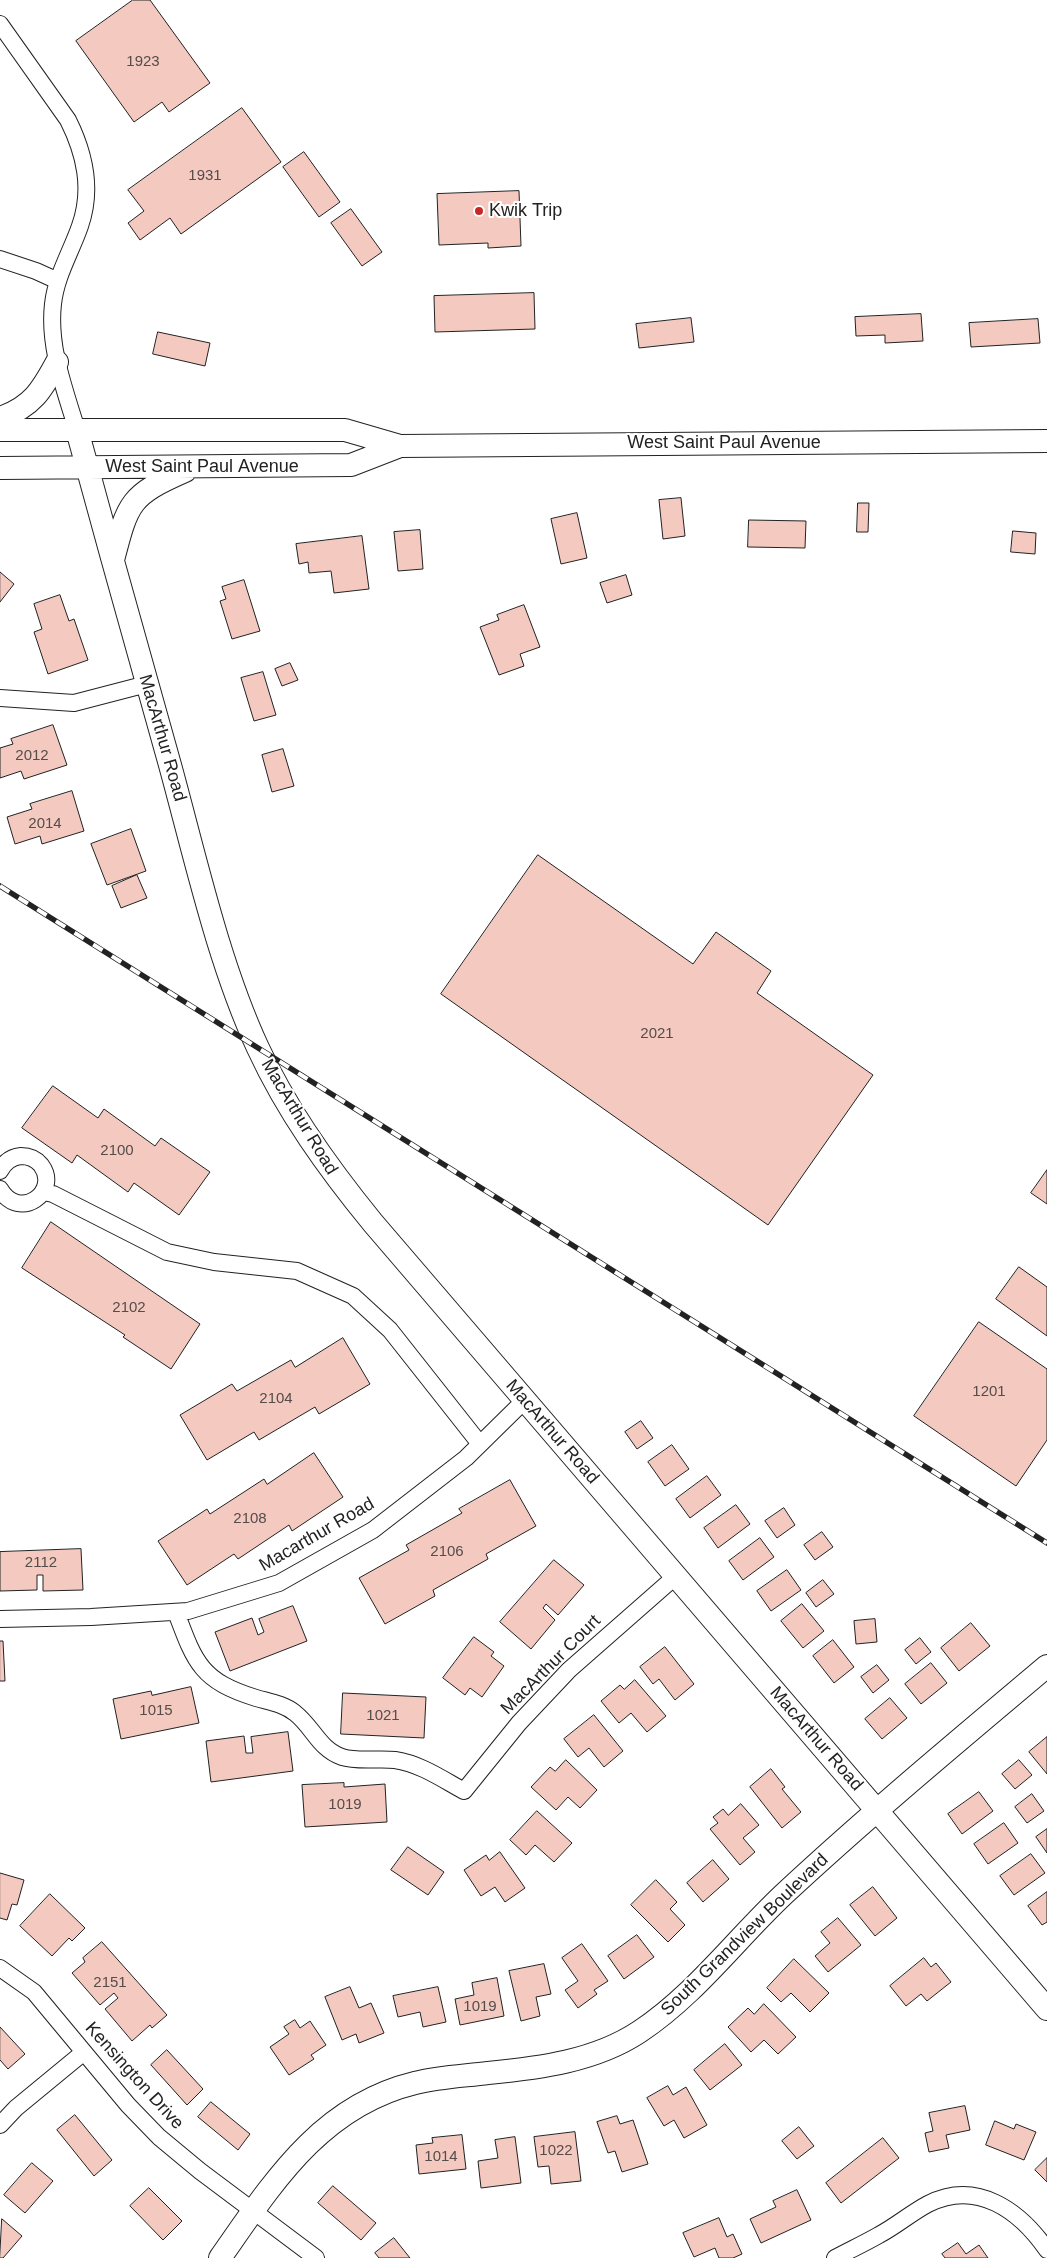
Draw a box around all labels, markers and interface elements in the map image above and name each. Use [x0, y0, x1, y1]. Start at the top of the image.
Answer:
house number: 1923 [126, 53, 160, 71]
house number: 1931 [188, 167, 222, 185]
place label: Kwik Trip [489, 200, 562, 222]
marker: Kwik Trip [473, 205, 485, 217]
street label: West Saint Paul Avenue [627, 432, 821, 454]
street label: West Saint Paul Avenue [105, 456, 299, 478]
street label: MacArthur Road [134, 672, 190, 804]
house number: 2012 [15, 747, 49, 765]
house number: 2014 [28, 815, 62, 833]
house number: 2021 [640, 1025, 674, 1043]
street label: MacArthur Road [256, 1055, 342, 1179]
house number: 2100 [100, 1142, 134, 1160]
house number: 2102 [112, 1299, 146, 1317]
street label: MacArthur Road [501, 1375, 603, 1489]
house number: 1201 [972, 1383, 1006, 1401]
house number: 2104 [259, 1390, 293, 1408]
street label: Macarthur Road [256, 1493, 378, 1577]
house number: 2108 [233, 1510, 267, 1528]
house number: 2106 [430, 1543, 464, 1561]
house number: 2112 [25, 1554, 57, 1572]
street label: MacArthur Court [497, 1611, 605, 1719]
street label: MacArthur Road [765, 1682, 867, 1796]
house number: 1015 [139, 1702, 173, 1720]
house number: 1021 [366, 1707, 400, 1725]
house number: 1019 [328, 1796, 362, 1814]
street label: South Grandview Boulevard [657, 1849, 833, 2021]
house number: 2151 [93, 1974, 127, 1992]
house number: 1019 [463, 1998, 497, 2016]
street label: Kensington Drive [80, 2018, 188, 2134]
house number: 1022 [539, 2142, 573, 2160]
house number: 1014 [424, 2148, 458, 2166]

